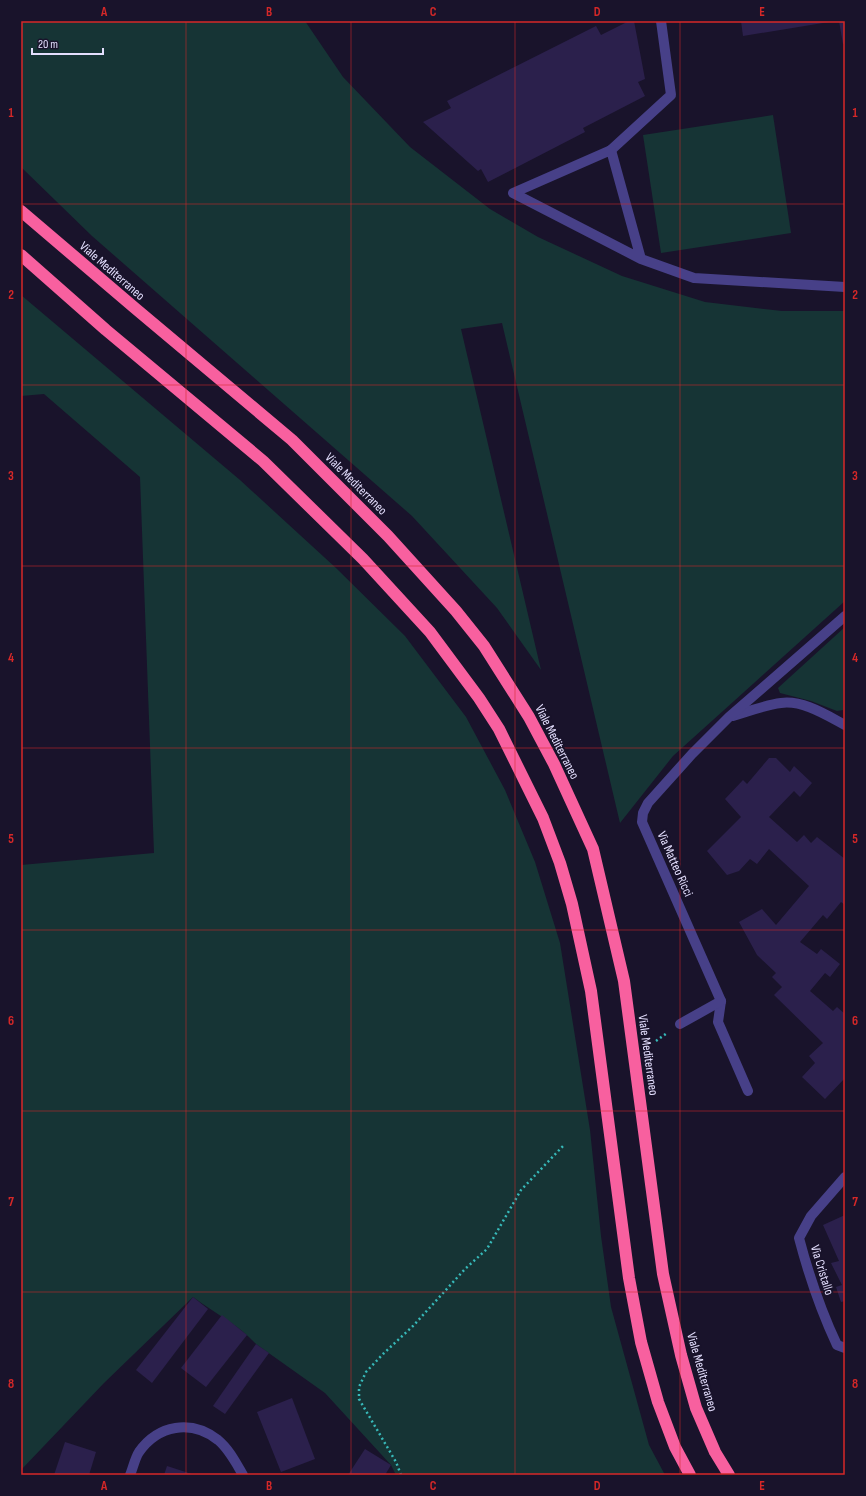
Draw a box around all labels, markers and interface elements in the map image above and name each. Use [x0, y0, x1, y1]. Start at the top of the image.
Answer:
text: A [100, 4, 108, 20]
text: B [266, 4, 272, 20]
text: C [430, 4, 437, 20]
text: D [594, 4, 601, 20]
text: E [759, 4, 765, 20]
scale bar [32, 30, 103, 56]
text: 20 m [38, 37, 58, 52]
text: 1 [8, 105, 14, 121]
text: 1 [852, 105, 858, 121]
street label: Viale Mediterraneo [76, 238, 148, 304]
text: 2 [8, 287, 14, 303]
text: 2 [852, 287, 858, 303]
street label: Viale Mediterraneo [322, 450, 390, 518]
text: 3 [8, 468, 14, 484]
text: 3 [852, 468, 858, 484]
text: 4 [8, 650, 14, 666]
text: 4 [852, 650, 858, 666]
street label: Viale Mediterraneo [531, 702, 583, 782]
street label: Via Matteo Ricci [654, 829, 696, 899]
text: 5 [8, 831, 14, 847]
text: 5 [852, 831, 858, 847]
text: 6 [8, 1013, 14, 1029]
text: 6 [852, 1013, 858, 1029]
street label: Viale Mediterraneo [634, 1014, 662, 1096]
text: 7 [8, 1194, 14, 1210]
text: 7 [852, 1194, 858, 1210]
street label: Via Cristallo [807, 1243, 837, 1297]
street label: Viale Mediterraneo [683, 1331, 721, 1413]
text: 8 [8, 1376, 14, 1392]
text: 8 [852, 1376, 858, 1392]
text: A [100, 1478, 108, 1494]
text: B [266, 1478, 272, 1494]
text: C [430, 1478, 437, 1494]
text: D [594, 1478, 601, 1494]
text: E [759, 1478, 765, 1494]

